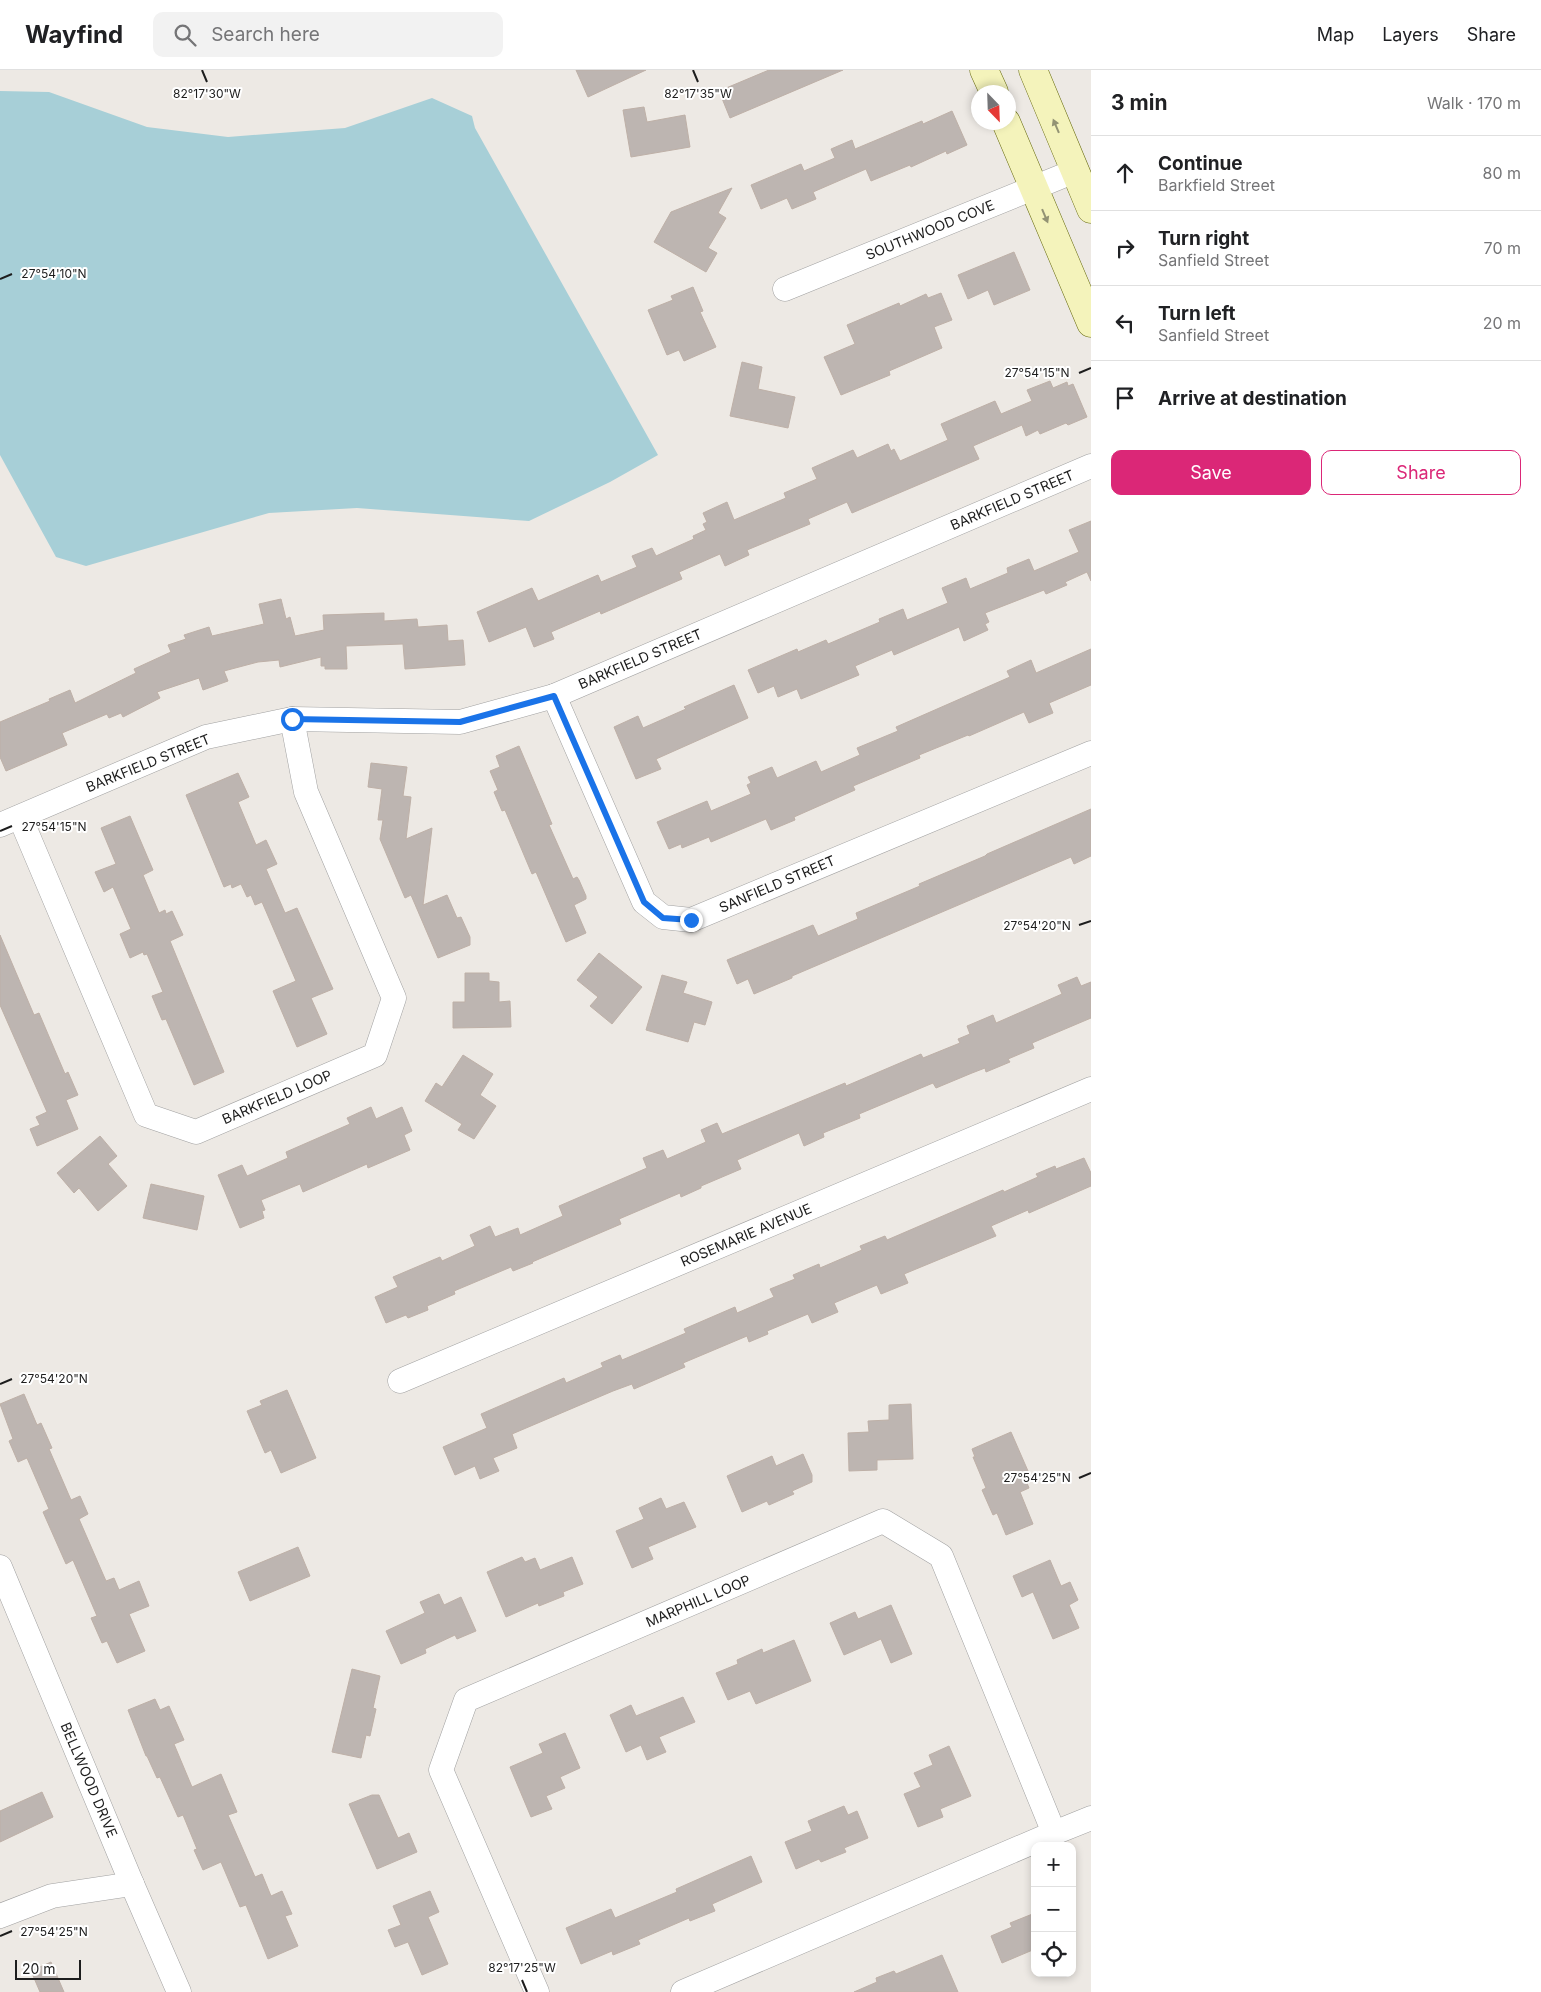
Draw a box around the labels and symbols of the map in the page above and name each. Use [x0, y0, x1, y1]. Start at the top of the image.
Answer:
north arrow [971, 85, 1016, 130]
text: 82°17'30"W [173, 86, 241, 101]
text: 82°17'35"W [664, 86, 732, 101]
one-way arrow [1052, 119, 1060, 133]
street label: SOUTHWOOD COVE [863, 196, 997, 263]
one-way arrow [1042, 209, 1050, 223]
text: 27°54'10"N [21, 266, 87, 281]
text: 27°54'15"N [1004, 365, 1070, 380]
street label: BARKFIELD STREET [947, 466, 1076, 533]
street label: BARKFIELD STREET [575, 625, 704, 692]
route start [281, 708, 304, 731]
street label: BARKFIELD STREET [83, 730, 212, 795]
text: 27°54'15"N [21, 819, 87, 834]
street label: SANFIELD STREET [716, 851, 837, 916]
route end [680, 909, 703, 932]
text: 27°54'20"N [1003, 918, 1071, 933]
street label: BARKFIELD LOOP [219, 1066, 334, 1127]
street label: ROSEMARIE AVENUE [678, 1199, 814, 1270]
text: 27°54'20"N [20, 1371, 88, 1386]
text: 27°54'25"N [1003, 1470, 1071, 1485]
street label: MARPHILL LOOP [643, 1571, 753, 1630]
street label: BELLWOOD DRIVE [57, 1720, 121, 1840]
text: 27°54'25"N [20, 1924, 88, 1939]
scale bar [15, 1957, 81, 1980]
text: 82°17'25"W [488, 1960, 556, 1975]

